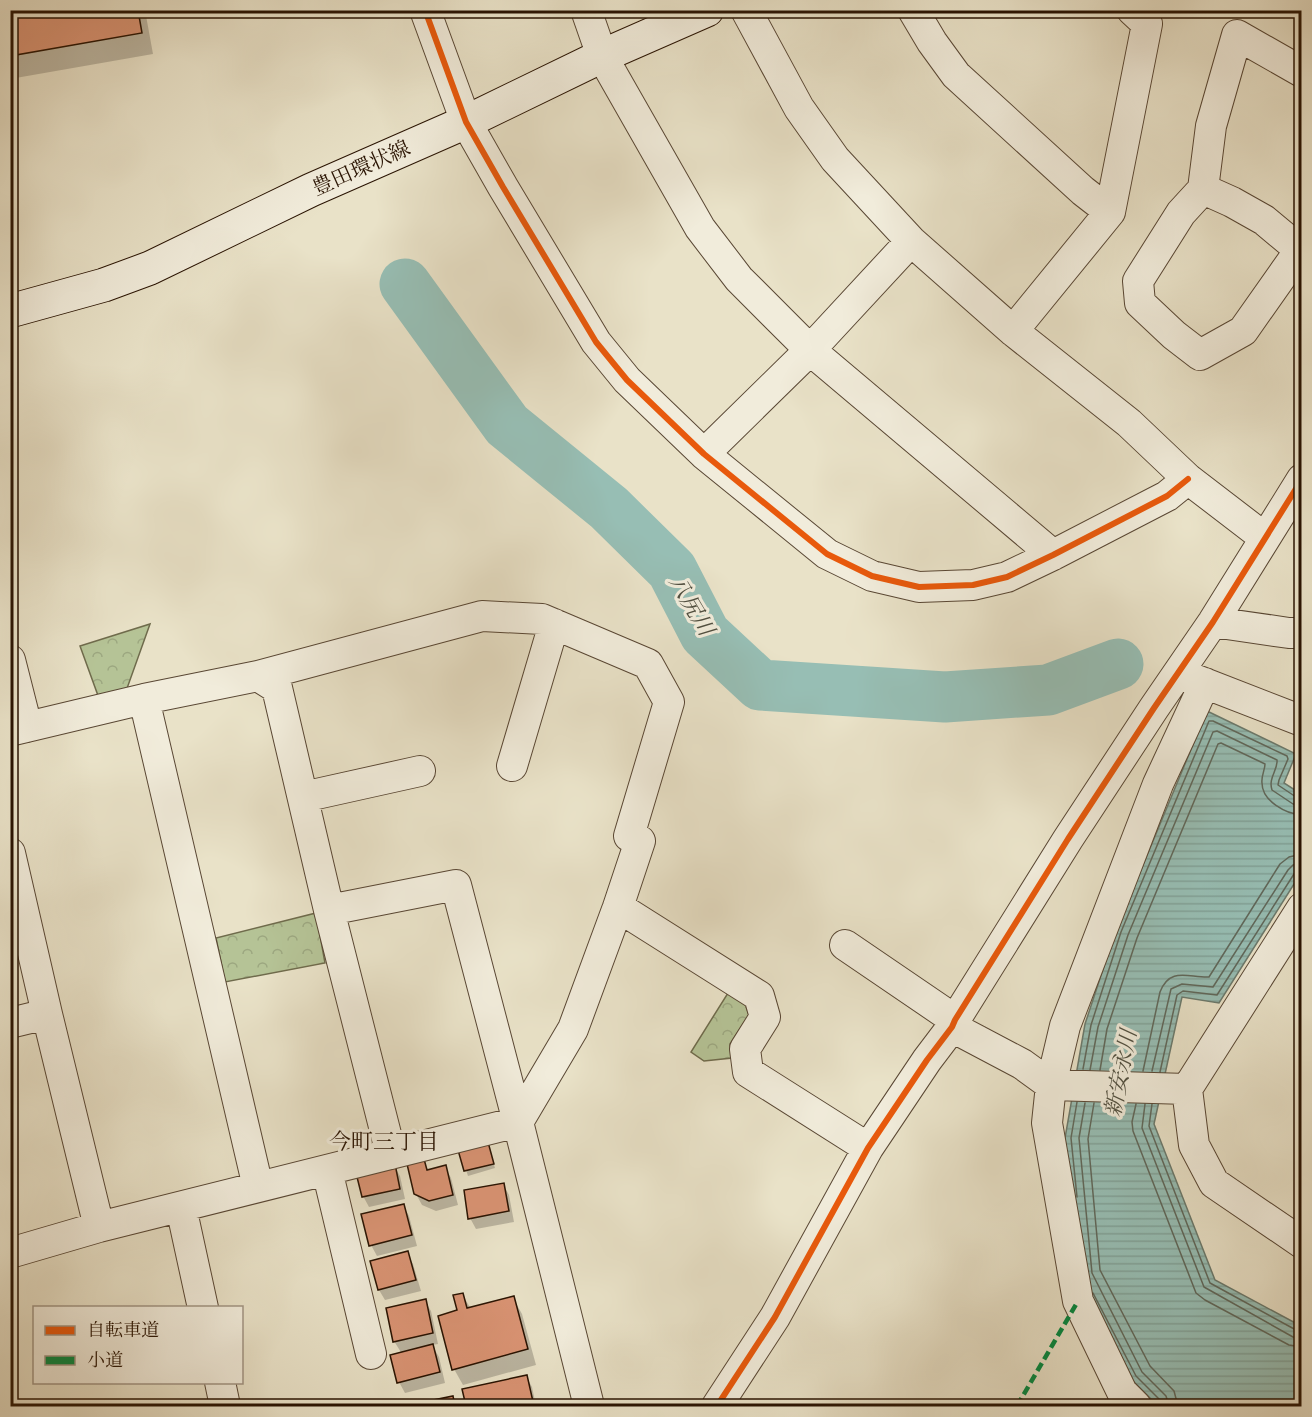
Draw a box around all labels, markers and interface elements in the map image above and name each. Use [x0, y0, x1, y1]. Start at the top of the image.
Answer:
street label: 豊田環状線 [308, 136, 415, 202]
water label: 八尻川 [662, 571, 720, 643]
water label: 新安永川 [1100, 1026, 1144, 1119]
district label: 今町三丁目 [329, 1129, 439, 1156]
legend [33, 1306, 243, 1384]
text: 自転車道 [87, 1319, 159, 1342]
text: 小道 [87, 1349, 123, 1372]

